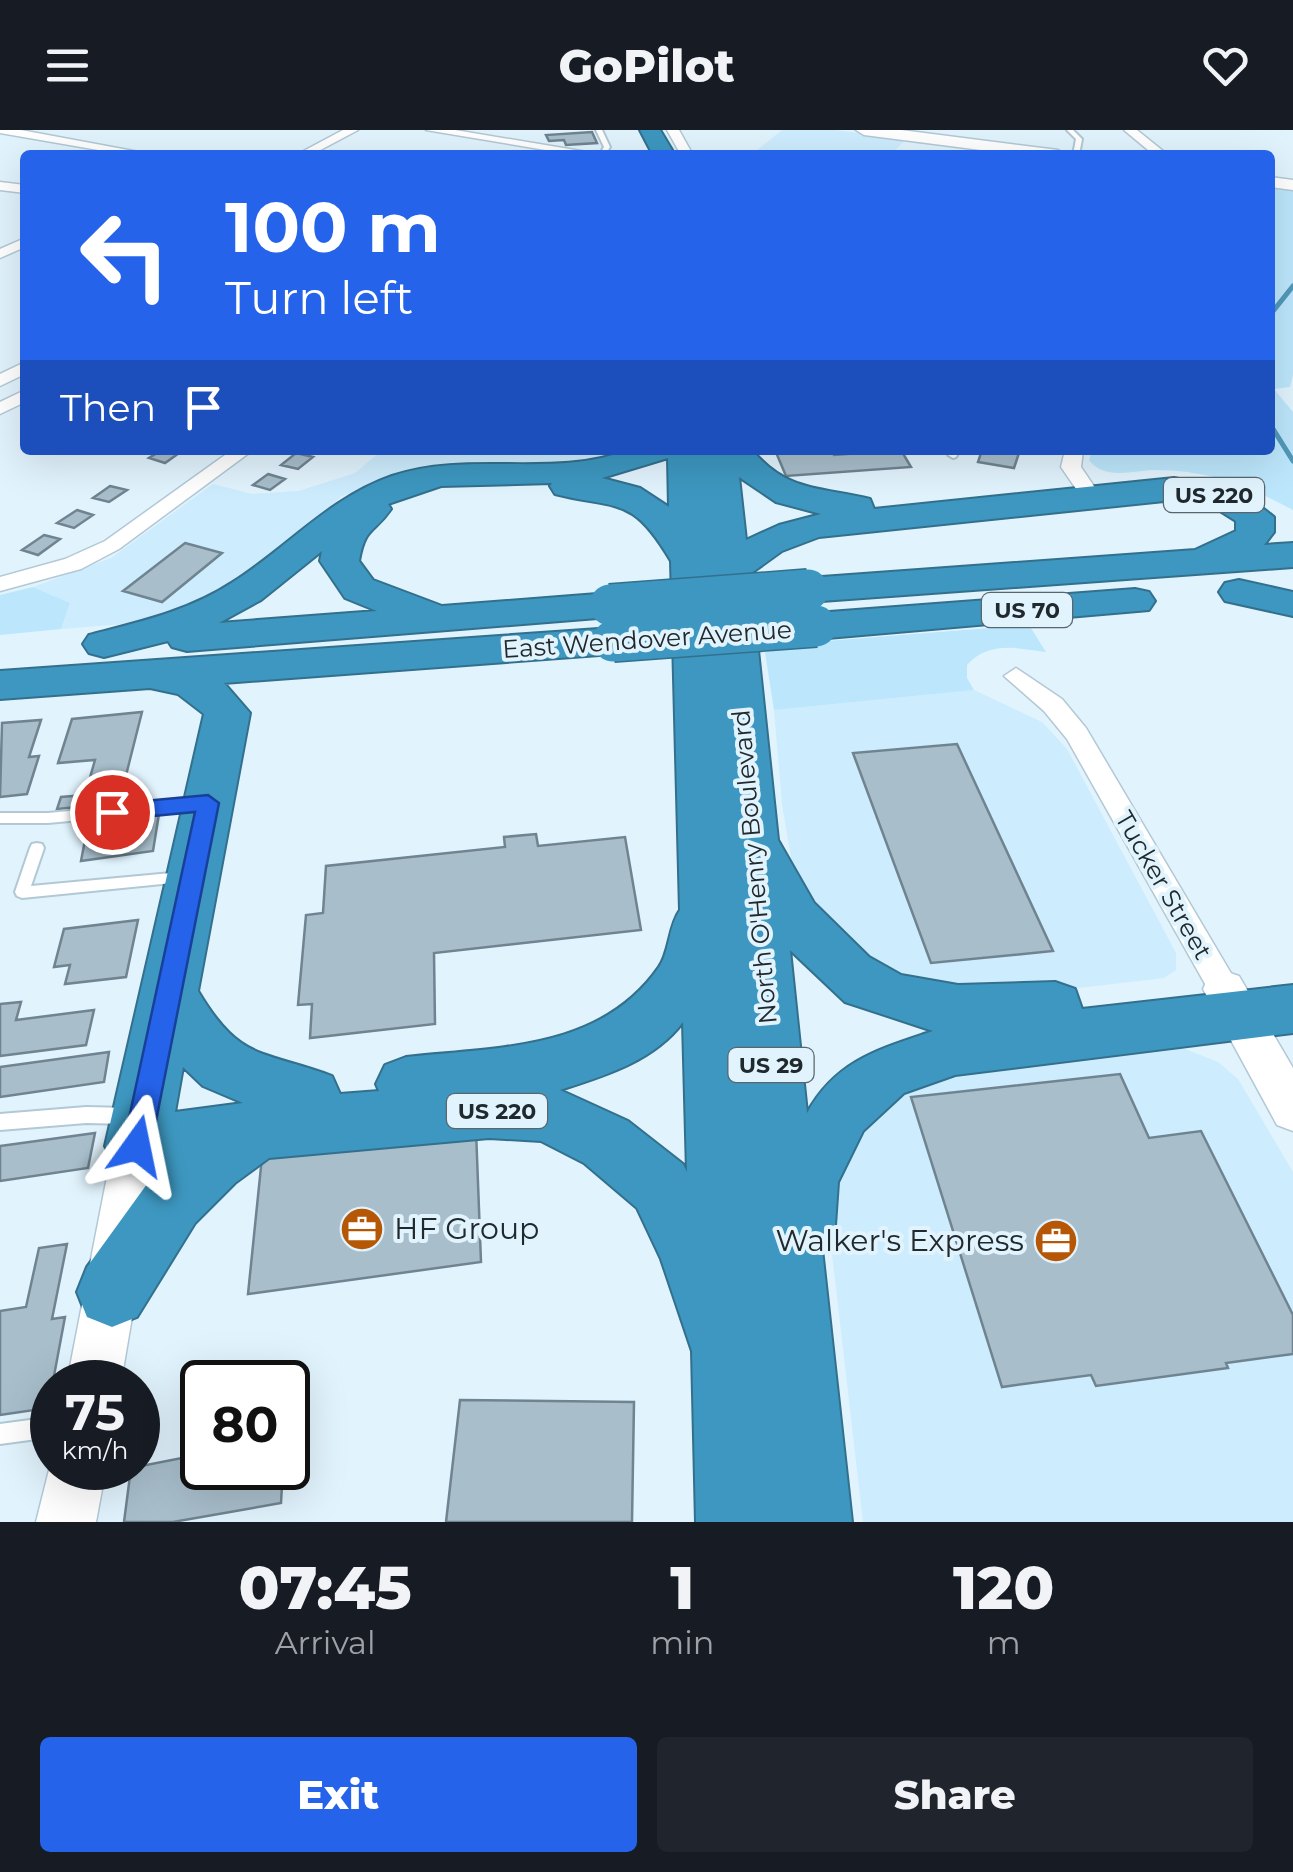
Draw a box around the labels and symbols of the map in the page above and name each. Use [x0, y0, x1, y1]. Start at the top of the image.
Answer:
road number: US 220 [1164, 478, 1264, 512]
road number: US 70 [982, 593, 1072, 627]
street label: East Wendover Avenue [501, 614, 793, 664]
street label: North O'Henry Boulevard [725, 709, 783, 1025]
pin [70, 770, 155, 855]
street label: Tucker Street [1109, 805, 1219, 965]
road number: US 29 [728, 1048, 814, 1082]
position arrow [85, 1094, 189, 1198]
road number: US 220 [447, 1094, 547, 1128]
office icon: HF Group [339, 1206, 385, 1252]
place label: HF Group [394, 1210, 539, 1247]
office icon: Walker's Express [1033, 1218, 1079, 1264]
place label: Walker's Express [776, 1222, 1024, 1259]
speed limit sign: 80 [180, 1360, 310, 1490]

